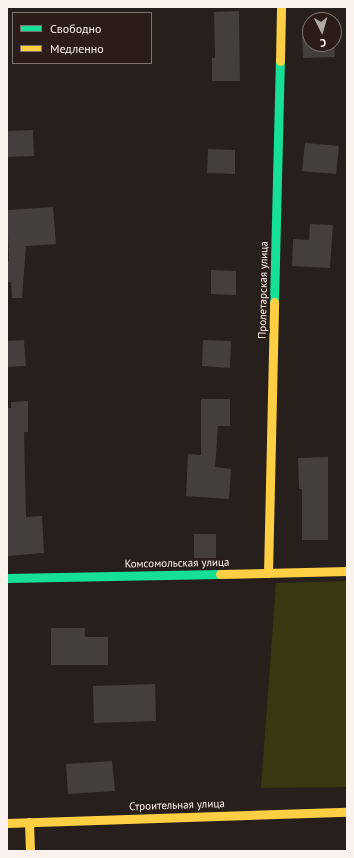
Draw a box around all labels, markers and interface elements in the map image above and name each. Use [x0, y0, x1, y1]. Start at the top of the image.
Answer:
legend [12, 12, 152, 64]
north arrow [302, 12, 342, 52]
text: Свободно [50, 21, 101, 36]
text: С [319, 36, 327, 50]
text: Медленно [50, 41, 104, 56]
street label: Пролетарская улица [256, 241, 270, 339]
street label: Комсомольская улица [124, 555, 230, 571]
street label: Строительная улица [129, 797, 225, 813]

